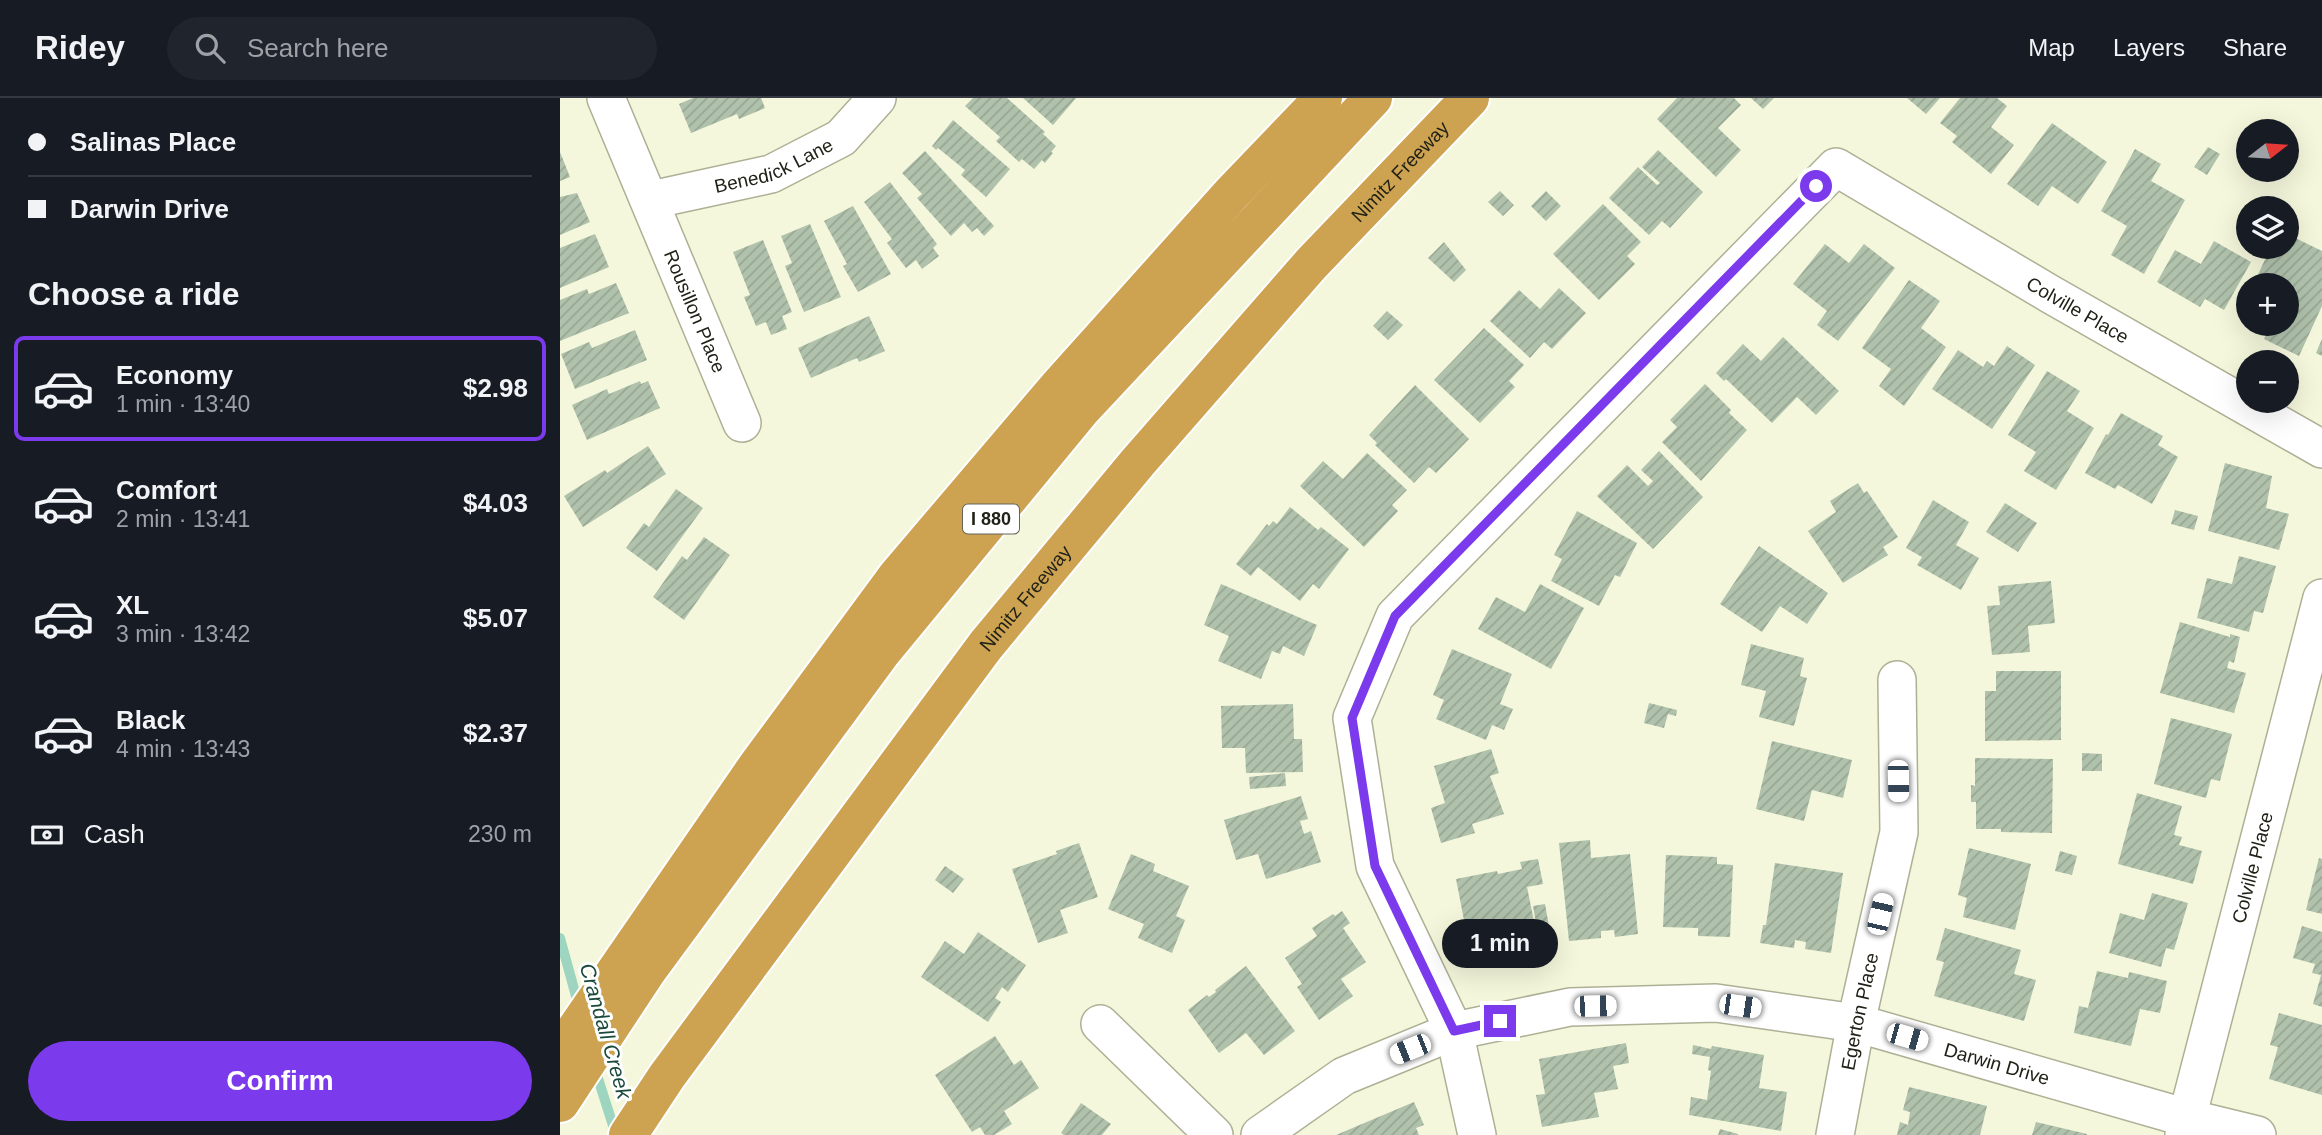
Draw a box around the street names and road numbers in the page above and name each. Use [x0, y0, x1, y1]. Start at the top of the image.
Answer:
street label: Nimitz Freeway [1347, 116, 1453, 226]
street label: Benedick Lane [712, 134, 836, 196]
street label: Rousillon Place [660, 247, 730, 376]
street label: Colville Place [2023, 272, 2133, 347]
road number: I 880 [963, 505, 1019, 534]
street label: Nimitz Freeway [975, 541, 1075, 655]
street label: Colville Place [2228, 810, 2277, 925]
street label: Egerton Place [1837, 951, 1882, 1072]
street label: Darwin Drive [1942, 1038, 2052, 1089]

